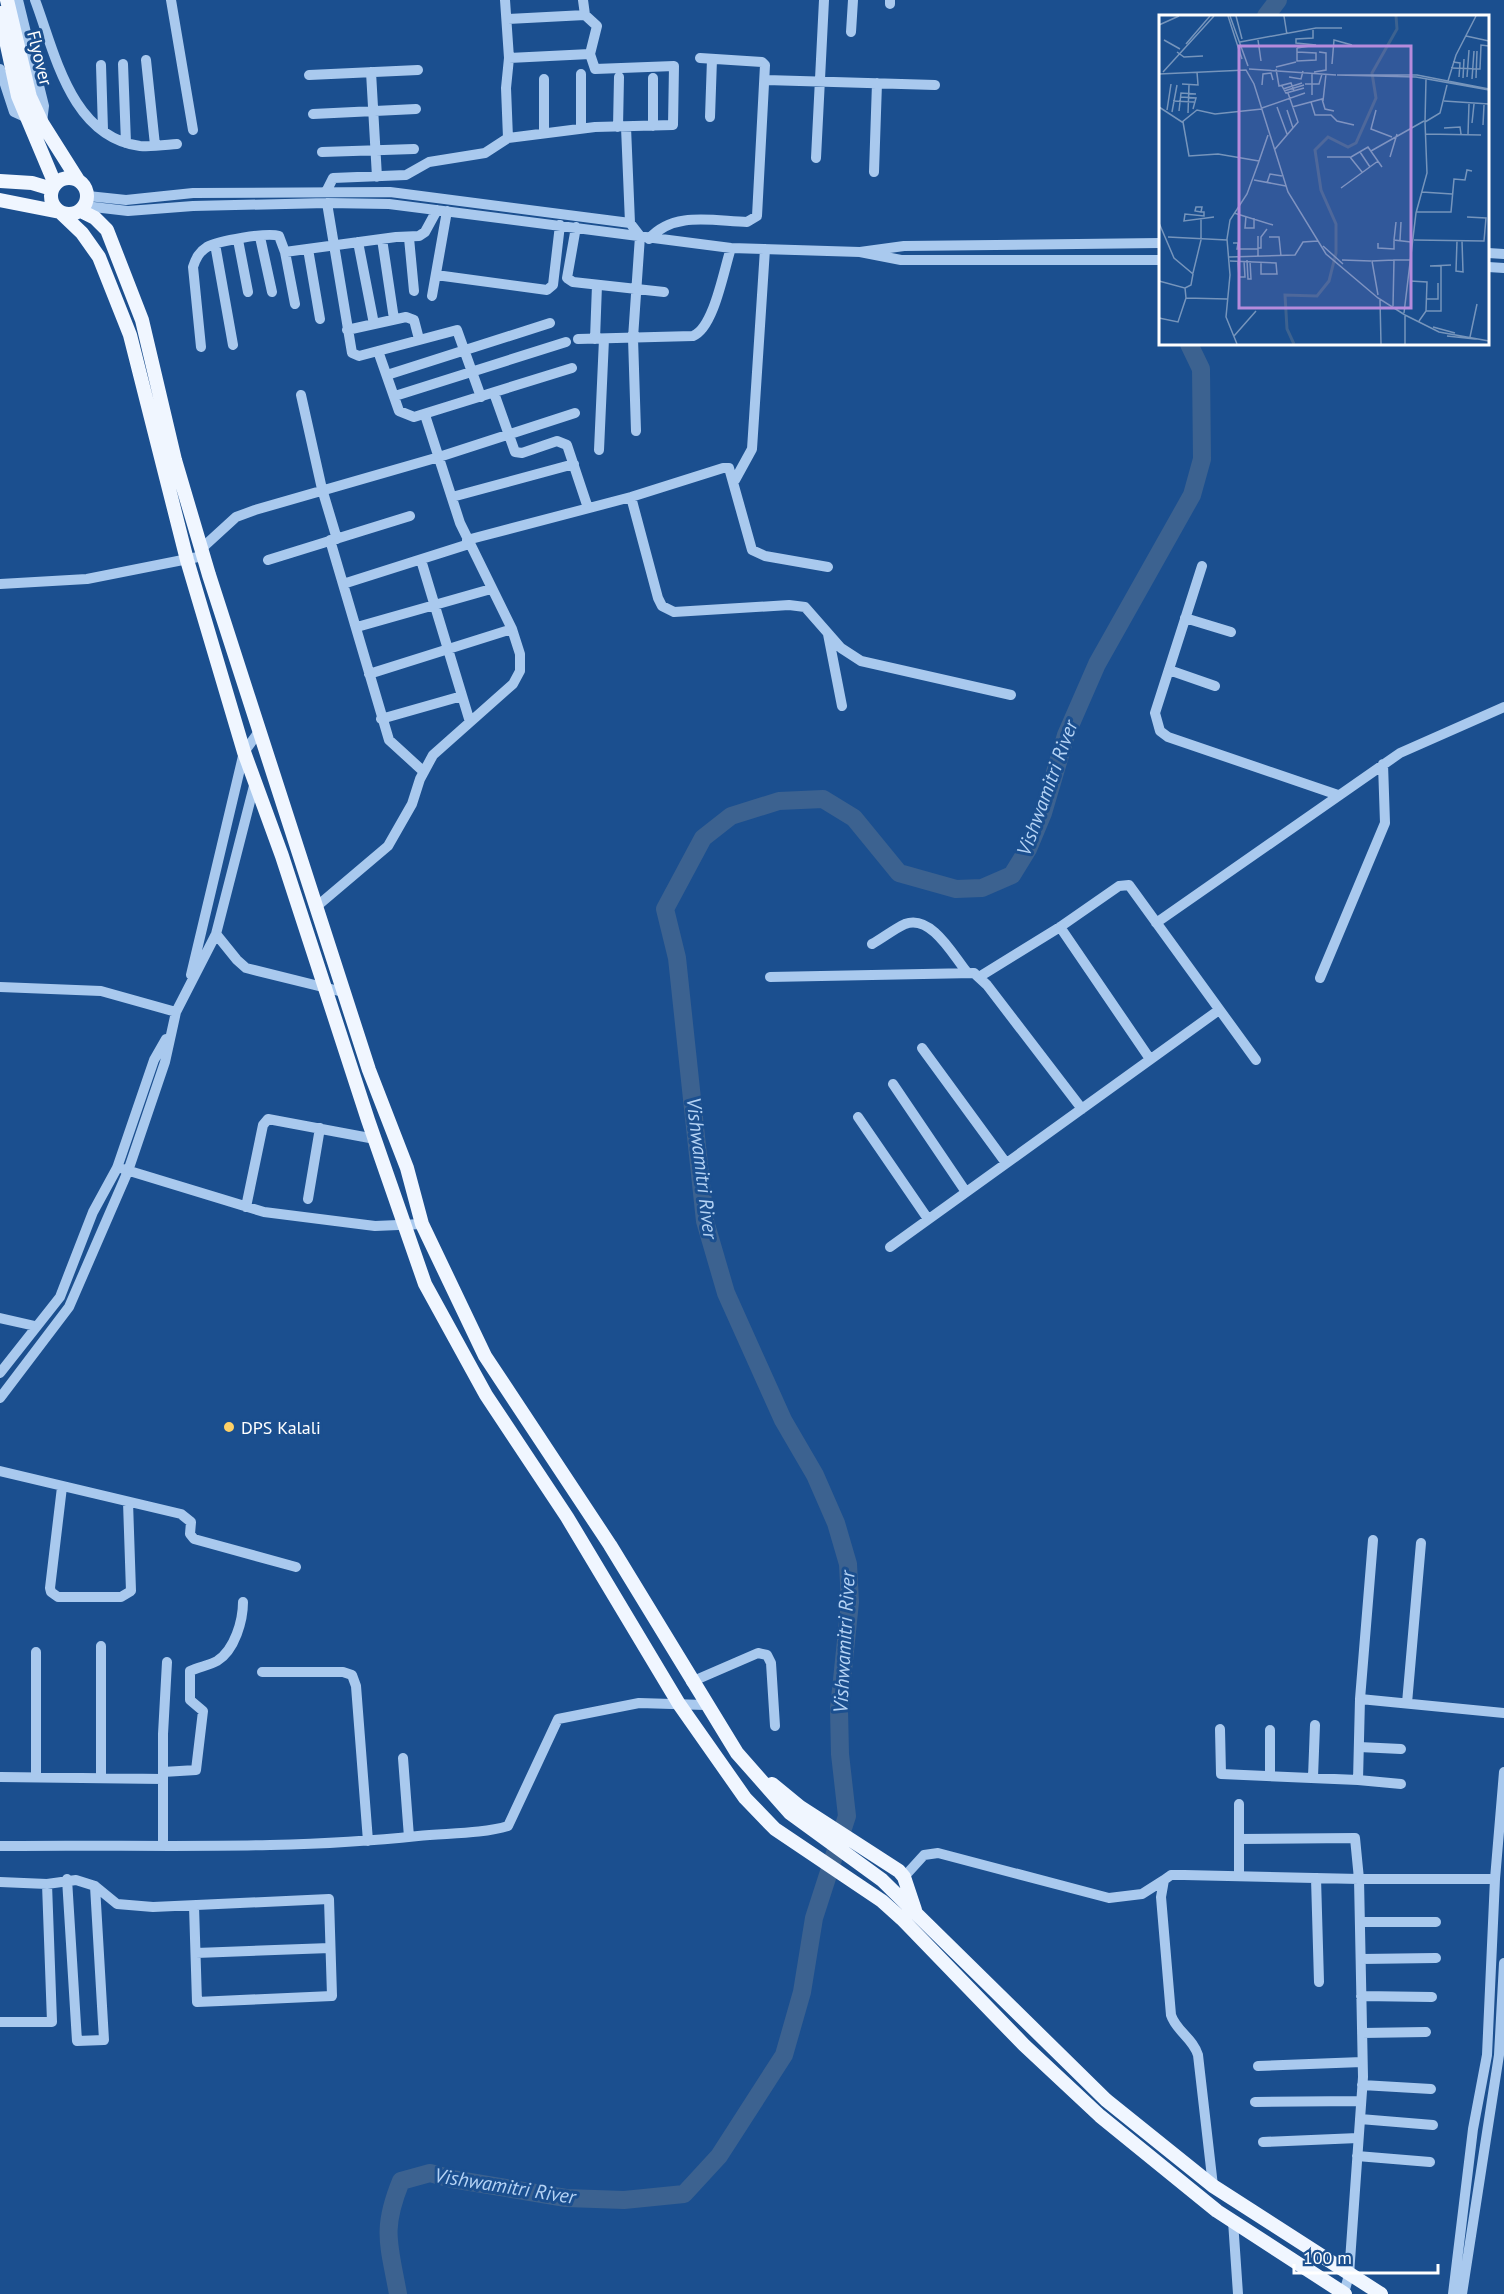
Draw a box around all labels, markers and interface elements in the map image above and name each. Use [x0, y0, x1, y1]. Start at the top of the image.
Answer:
inset map [1159, 15, 1489, 345]
street label: Flyover [22, 28, 58, 88]
water label: Vishwamitri River [1010, 715, 1084, 859]
water label: Vishwamitri River [680, 1096, 724, 1242]
place label: DPS Kalali [241, 1416, 321, 1439]
marker: DPS Kalali [222, 1420, 236, 1434]
water label: Vishwamitri River [827, 1569, 861, 1714]
water label: Vishwamitri River [433, 2162, 579, 2210]
scale bar [1294, 2237, 1438, 2275]
text: 100 m [1303, 2246, 1352, 2269]

